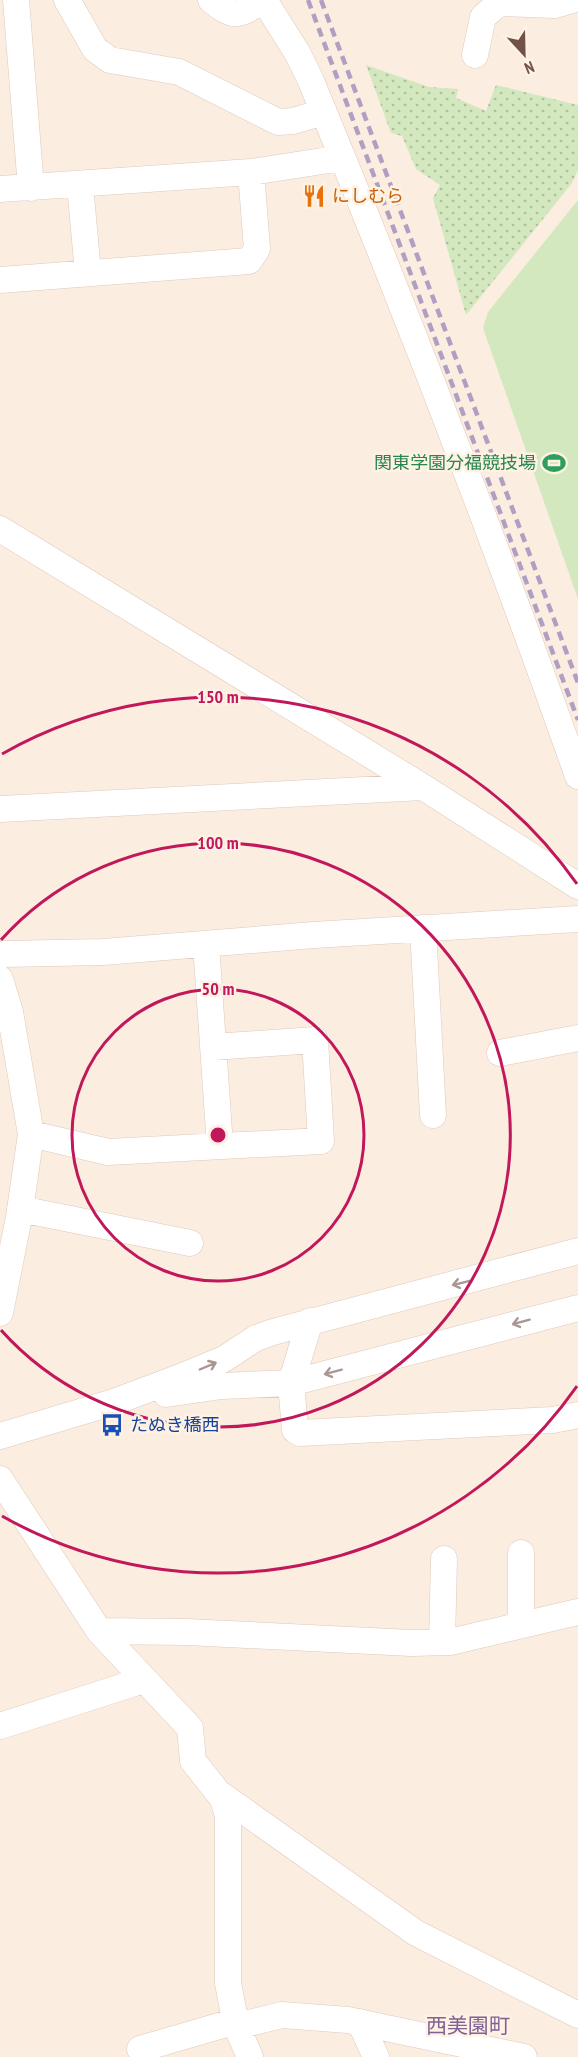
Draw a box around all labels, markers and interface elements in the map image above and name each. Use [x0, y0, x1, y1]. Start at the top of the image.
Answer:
north arrow [494, 24, 554, 84]
text: N [522, 57, 537, 79]
restaurant icon: にしむら [301, 183, 327, 209]
place label: にしむら [332, 184, 404, 207]
sports icon: 関東学園分福競技場 [541, 450, 567, 476]
place label: 関東学園分福競技場 [374, 451, 536, 474]
text: 150 m [197, 685, 239, 708]
text: 100 m [197, 831, 239, 854]
text: 50 m [202, 977, 234, 1000]
centre of rings [208, 1125, 228, 1145]
one-way arrow [451, 1277, 470, 1289]
one-way arrow [512, 1317, 531, 1329]
one-way arrow [198, 1360, 217, 1371]
one-way arrow [324, 1366, 343, 1378]
bus stop icon: たぬき橋西 [99, 1412, 125, 1438]
place label: たぬき橋西 [130, 1413, 220, 1436]
district label: 西美園町 [426, 2012, 510, 2039]

